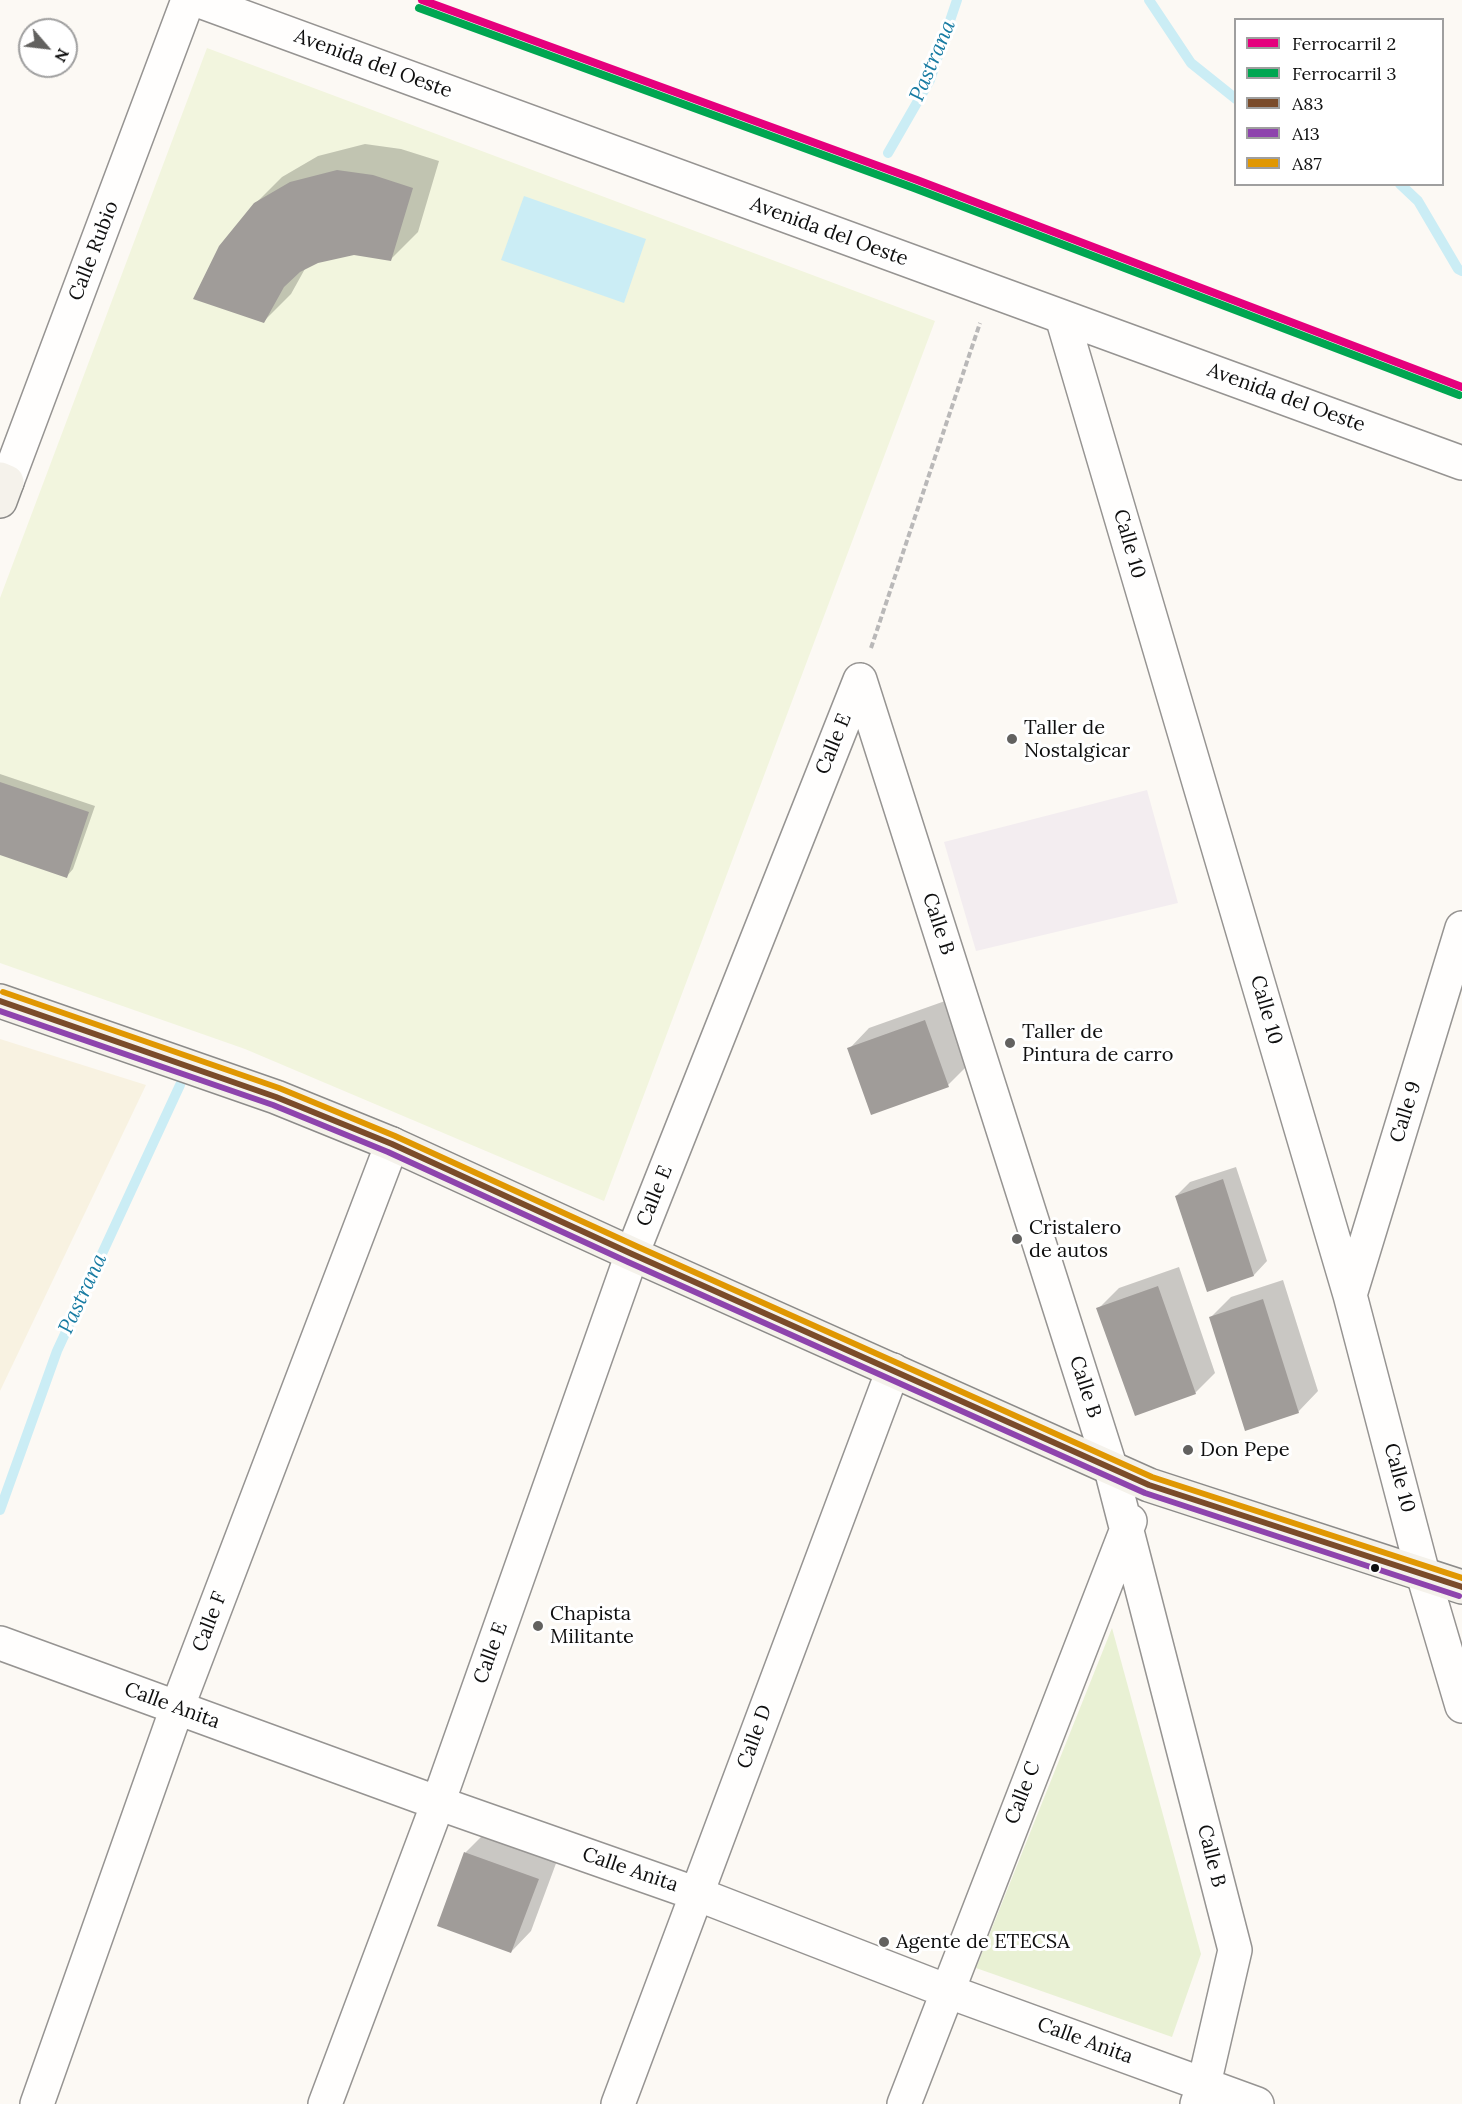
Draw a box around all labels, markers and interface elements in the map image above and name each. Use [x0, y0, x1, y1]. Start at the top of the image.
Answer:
water label: Pastrana [905, 17, 961, 105]
north arrow [18, 18, 78, 78]
legend [1234, 18, 1444, 186]
street label: Avenida del Oeste [291, 24, 455, 104]
text: Ferrocarril 2 [1292, 32, 1396, 55]
text: N [50, 45, 74, 66]
text: Ferrocarril 3 [1292, 62, 1396, 85]
text: A83 [1292, 92, 1323, 115]
text: A13 [1292, 122, 1320, 145]
text: A87 [1292, 152, 1322, 175]
street label: Avenida del Oeste [747, 192, 911, 272]
street label: Calle Rubio [64, 198, 124, 304]
street label: Avenida del Oeste [1204, 358, 1368, 438]
street label: Calle 10 [1108, 507, 1150, 581]
street label: Calle E [811, 710, 857, 778]
place label: Taller de Nostalgicar [1024, 716, 1130, 763]
marker: Taller de Nostalgicar [1005, 732, 1019, 746]
street label: Calle B [917, 890, 959, 958]
street label: Calle 10 [1245, 973, 1287, 1047]
place label: Taller de Pintura de carro [1022, 1020, 1173, 1067]
marker: Taller de Pintura de carro [1003, 1036, 1017, 1050]
street label: Calle 9 [1385, 1078, 1427, 1146]
street label: Calle E [632, 1162, 678, 1230]
place label: Cristalero de autos [1029, 1216, 1121, 1263]
marker: Cristalero de autos [1010, 1232, 1024, 1246]
water label: Pastrana [54, 1250, 112, 1338]
street label: Calle B [1064, 1353, 1106, 1421]
place label: Don Pepe [1200, 1438, 1290, 1462]
street label: Calle 10 [1378, 1441, 1420, 1515]
marker: Don Pepe [1181, 1443, 1195, 1457]
unlabelled marker [1369, 1562, 1381, 1574]
street label: Calle F [188, 1589, 232, 1655]
place label: Chapista Militante [550, 1602, 634, 1649]
street label: Calle E [469, 1619, 513, 1687]
marker: Chapista Militante [531, 1619, 545, 1633]
street label: Calle Anita [121, 1678, 223, 1734]
street label: Calle D [732, 1702, 778, 1772]
street label: Calle C [1000, 1758, 1046, 1828]
street label: Calle B [1192, 1822, 1230, 1890]
street label: Calle Anita [579, 1842, 681, 1898]
place label: Agente de ETECSA [896, 1930, 1070, 1954]
marker: Agente de ETECSA [877, 1935, 891, 1949]
street label: Calle Anita [1034, 2013, 1136, 2069]

